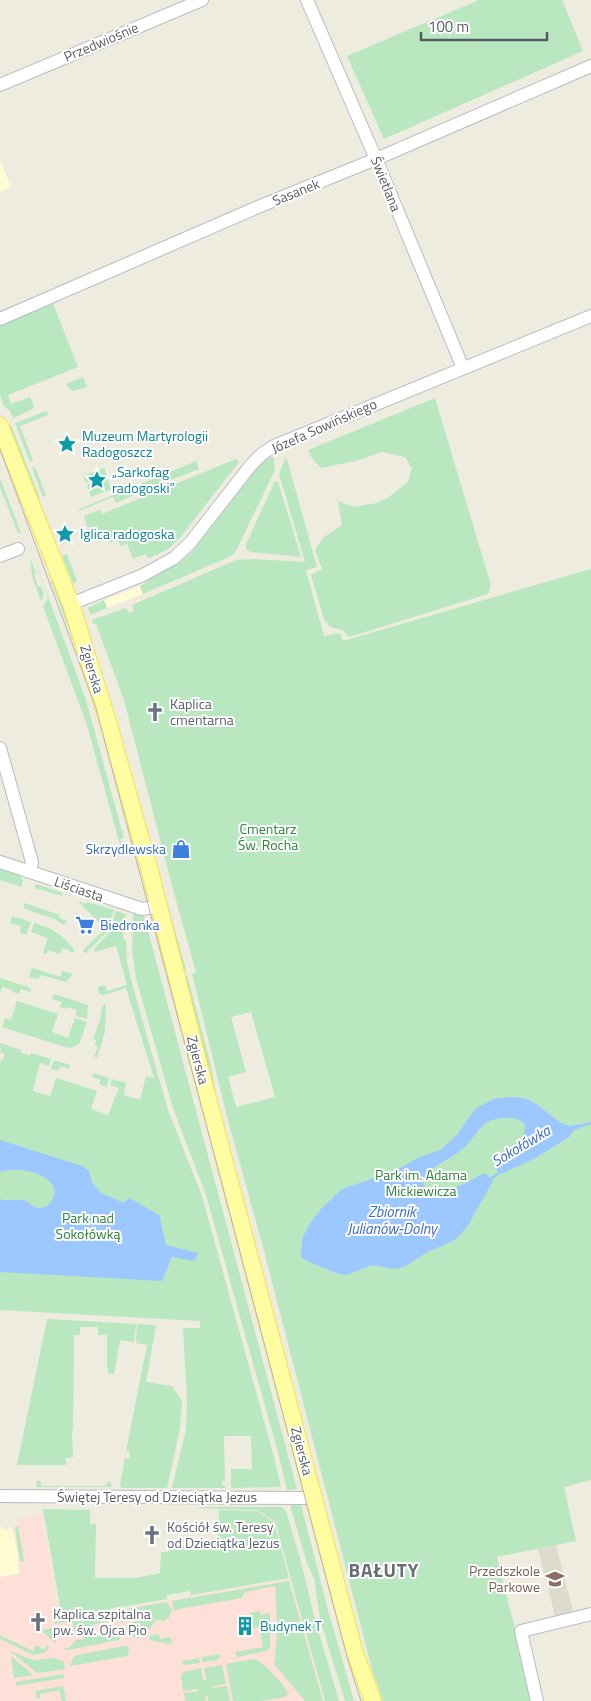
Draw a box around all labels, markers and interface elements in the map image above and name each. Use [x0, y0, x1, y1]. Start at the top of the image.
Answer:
scale bar [421, 10, 547, 42]
text: 100 m [428, 15, 469, 38]
street label: Przedwiośnie [60, 16, 141, 67]
street label: Świetlana [366, 153, 407, 215]
street label: Sasanek [269, 172, 323, 211]
street label: Józefa Sowińskiego [268, 393, 380, 458]
place label: Muzeum Martyrologii Radogoszcz [82, 425, 208, 462]
place icon: Muzeum Martyrologii Radogoszcz [56, 433, 78, 455]
place label: „Sarkofag radogoski” [112, 461, 175, 498]
place icon: „Sarkofag radogoski” [86, 469, 108, 491]
place icon: Iglica radogoska [54, 523, 76, 545]
place label: Iglica radogoska [80, 523, 174, 544]
street label: Zgierska [75, 642, 110, 696]
place label: Kaplica cmentarna [170, 693, 234, 730]
church icon: Kaplica cmentarna [144, 701, 166, 723]
park label: Cmentarz Św. Rocha [238, 818, 298, 855]
place label: Skrzydlewska [85, 838, 166, 859]
shop icon: Skrzydlewska [170, 838, 192, 860]
street label: Liściasta [52, 870, 107, 907]
supermarket icon: Biedronka [74, 914, 96, 936]
place label: Biedronka [100, 914, 159, 935]
street label: Zgierska [182, 1033, 215, 1087]
water label: Sokołówka [487, 1118, 556, 1172]
park label: Park im. Adama Mickiewicza [375, 1164, 467, 1201]
water label: Zbiornik Julianów-Dolny [347, 1200, 439, 1240]
park label: Park nad Sokołówką [56, 1207, 120, 1244]
street label: Zgierska [286, 1424, 319, 1478]
street label: Świętej Teresy od Dzieciątka Jezus [57, 1486, 257, 1507]
place label: Kościół św. Teresy od Dzieciątka Jezus [167, 1516, 280, 1553]
church icon: Kościół św. Teresy od Dzieciątka Jezus [141, 1524, 163, 1546]
district label: BAŁUTY [349, 1555, 419, 1584]
place label: Przedszkole Parkowe [469, 1560, 540, 1597]
school or university icon: Przedszkole Parkowe [544, 1568, 566, 1590]
place label: Kaplica szpitalna pw. św. Ojca Pio [53, 1603, 151, 1640]
church icon: Kaplica szpitalna pw. św. Ojca Pio [27, 1611, 49, 1633]
building icon: Budynek T [234, 1615, 256, 1637]
place label: Budynek T [260, 1615, 323, 1636]

